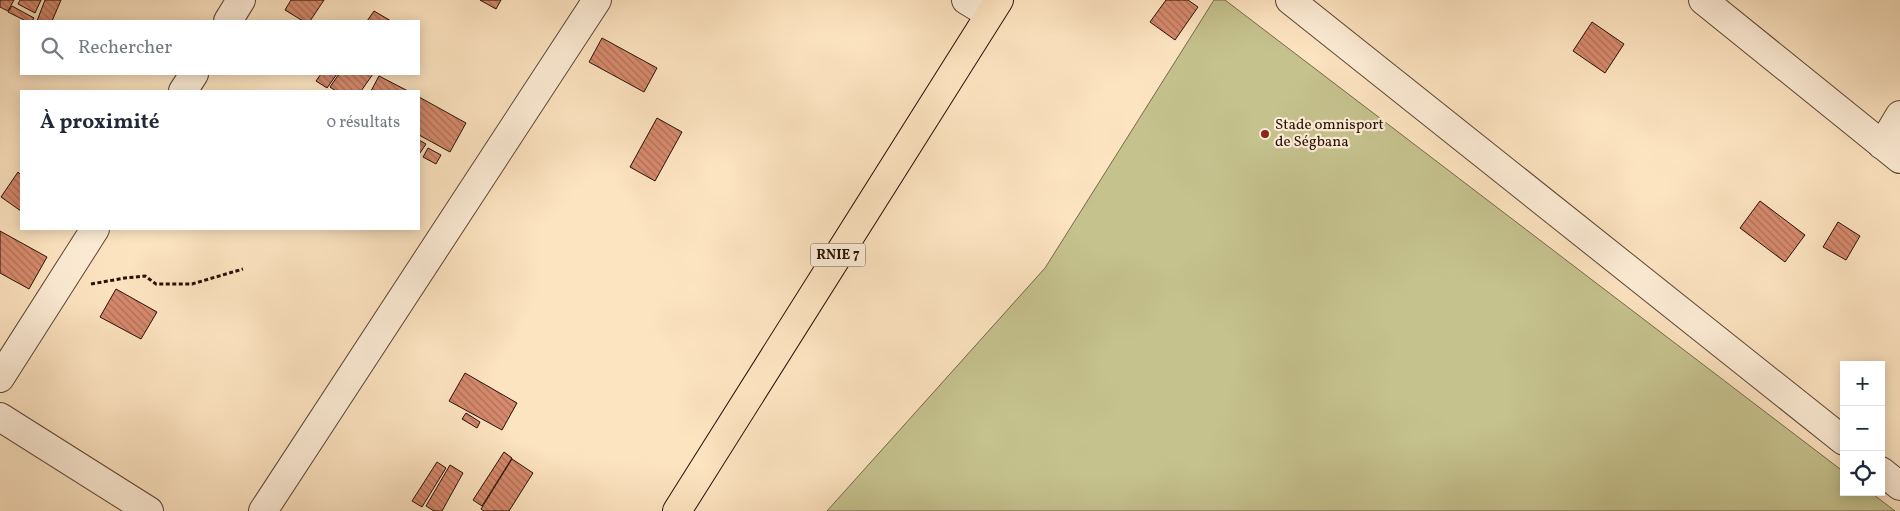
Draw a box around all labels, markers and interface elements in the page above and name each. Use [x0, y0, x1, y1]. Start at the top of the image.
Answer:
search box [20, 20, 420, 75]
icon: search [38, 34, 66, 62]
text: Rechercher [78, 35, 172, 61]
text: À proximité [40, 108, 159, 137]
text: 0 résultats [326, 112, 400, 134]
place label: Stade omnisport de Ségbana [1275, 115, 1384, 153]
marker: Stade omnisport de Ségbana [1259, 128, 1271, 140]
road number: RNIE 7 [810, 244, 866, 266]
map controls [1840, 361, 1885, 496]
button: + [1840, 361, 1885, 406]
button: − [1840, 406, 1885, 451]
button: locate [1840, 451, 1885, 496]

